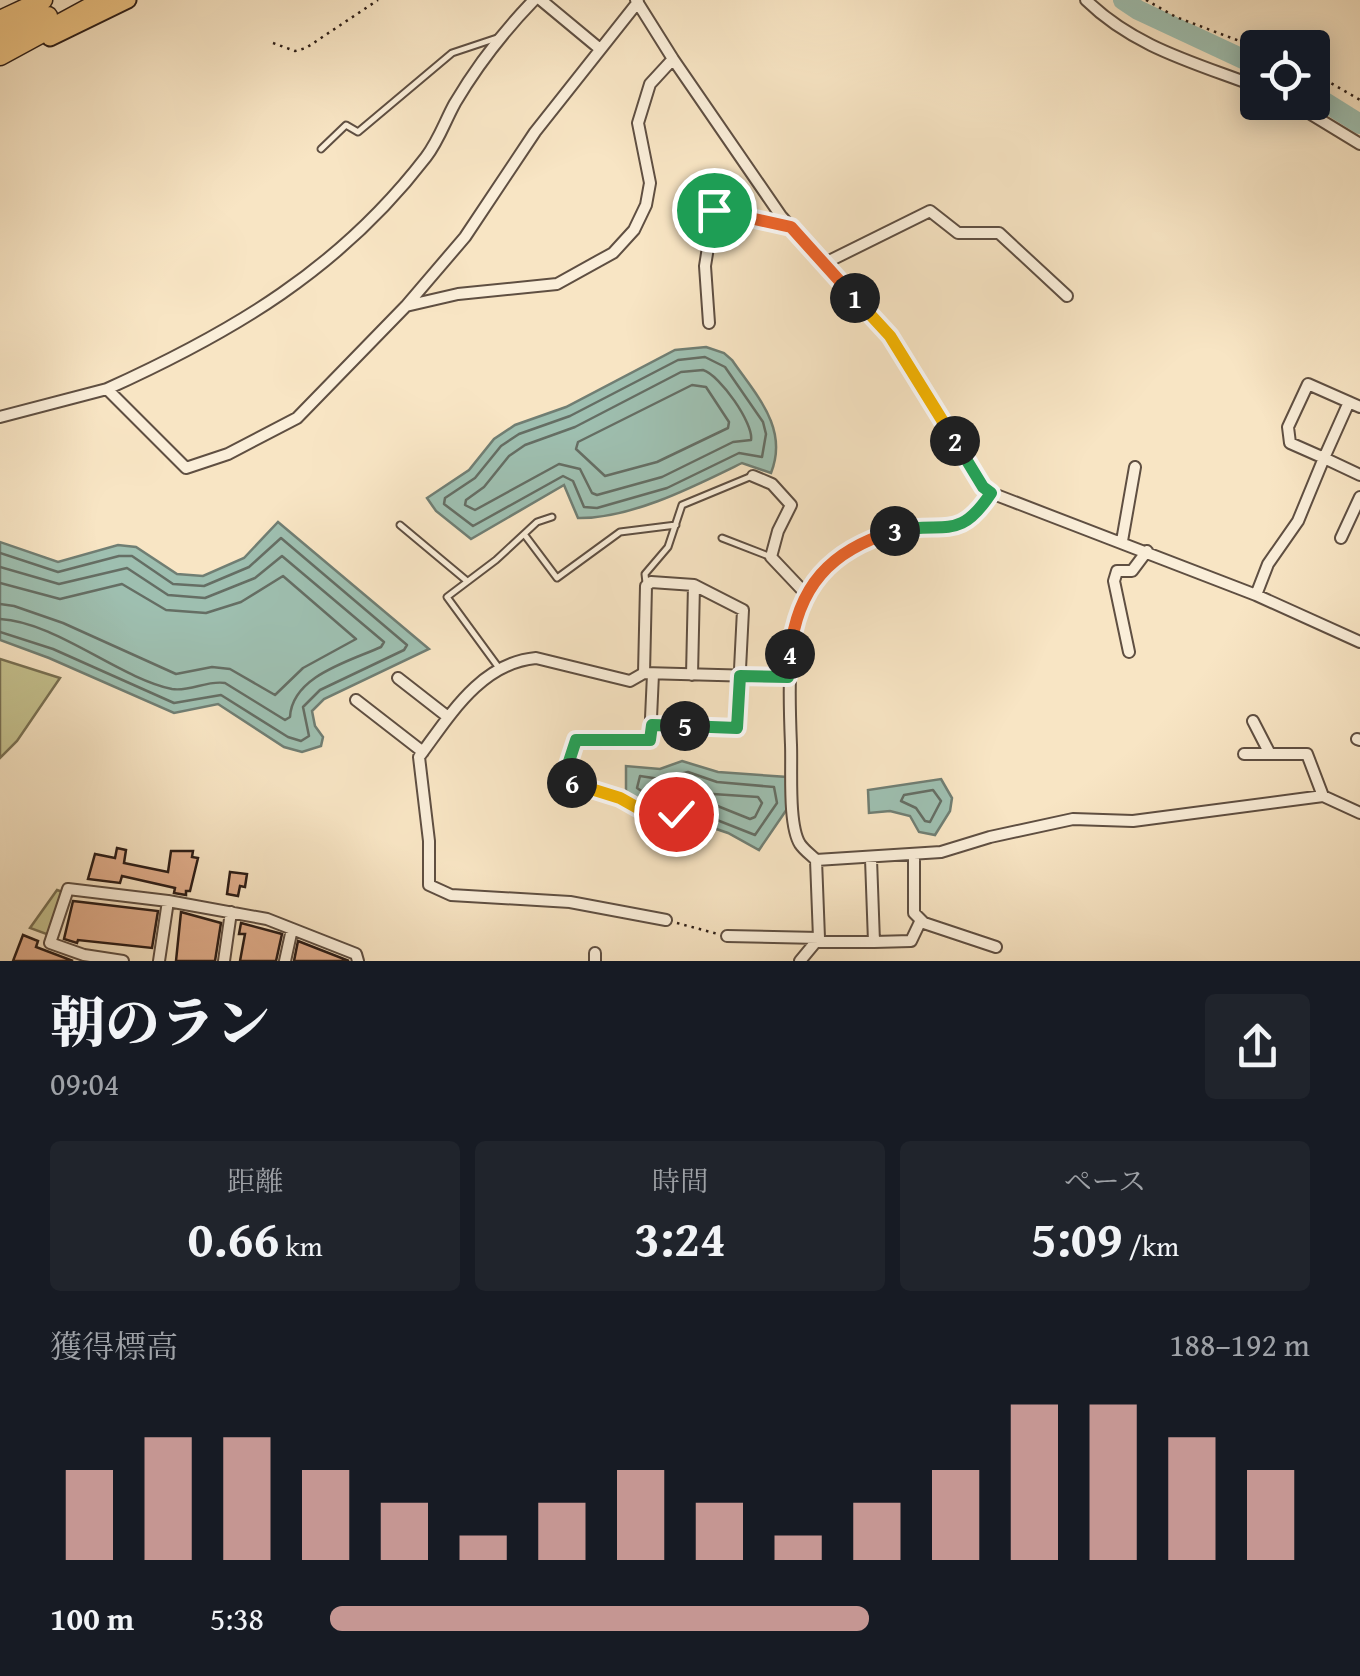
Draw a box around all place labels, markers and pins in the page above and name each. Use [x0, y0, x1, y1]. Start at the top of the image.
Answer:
pin [672, 168, 757, 253]
pin: 1 [830, 273, 880, 323]
pin: 2 [930, 416, 980, 466]
pin: 3 [870, 506, 920, 556]
pin: 4 [765, 629, 815, 679]
pin: 5 [660, 701, 710, 751]
pin: 6 [547, 758, 597, 808]
pin [634, 772, 719, 857]

